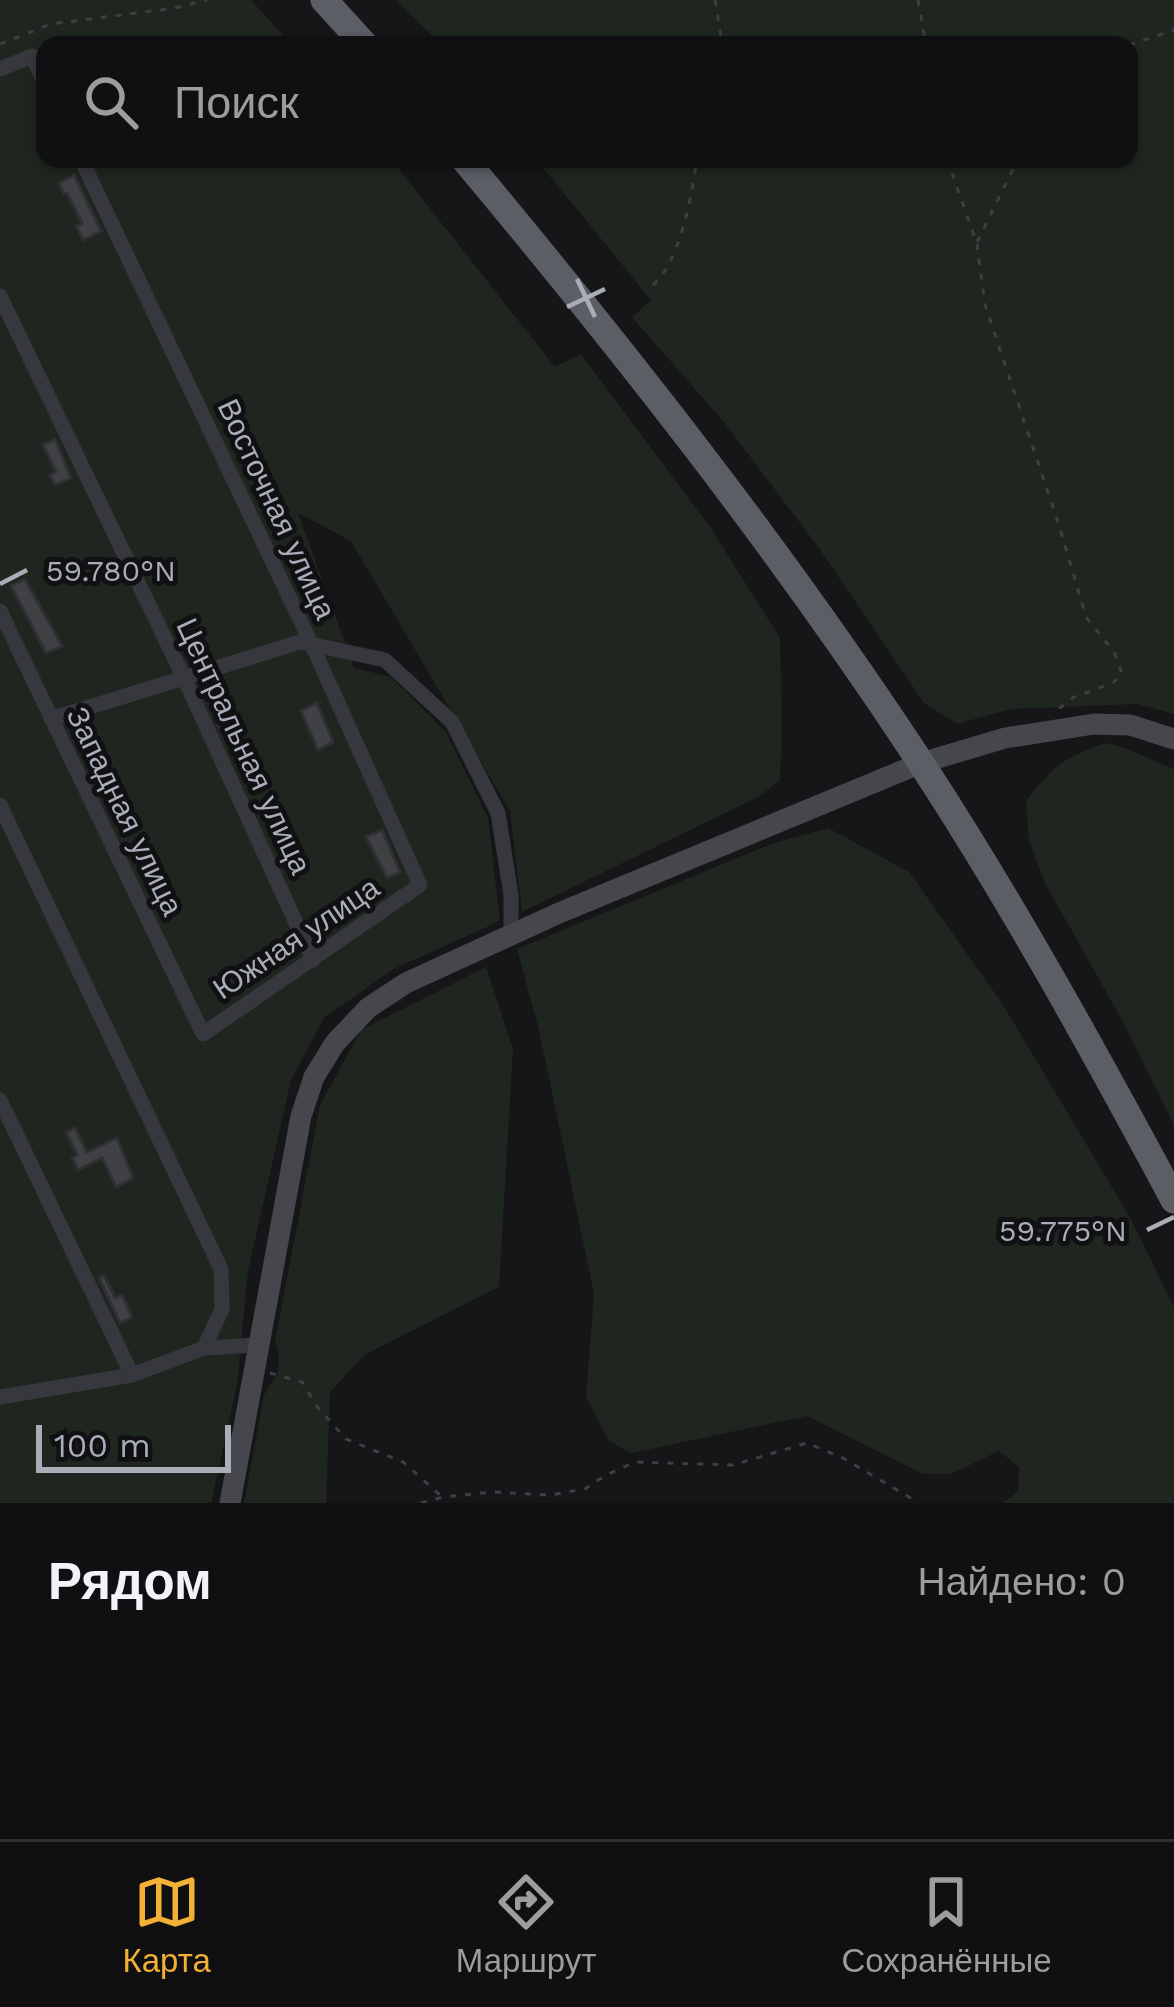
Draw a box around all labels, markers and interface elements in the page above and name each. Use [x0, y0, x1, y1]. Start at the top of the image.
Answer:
search box [36, 36, 1138, 168]
icon: search [78, 69, 144, 135]
text: Поиск [174, 76, 299, 129]
street label: Восточная улица [211, 393, 343, 625]
text: 59.780°N [46, 553, 176, 588]
street label: Центральная улица [169, 613, 319, 880]
street label: Западная улица [59, 701, 191, 921]
street label: Южная улица [206, 869, 386, 1006]
text: 59.775°N [999, 1213, 1127, 1248]
scale bar [36, 1419, 231, 1472]
text: 100 m [54, 1426, 151, 1465]
text: Рядом [48, 1552, 212, 1611]
text: Найдено: 0 [918, 1559, 1126, 1604]
tab: Карта [122, 1869, 211, 1980]
tab: Маршрут [456, 1869, 596, 1980]
tab: Сохранённые [841, 1869, 1052, 1980]

